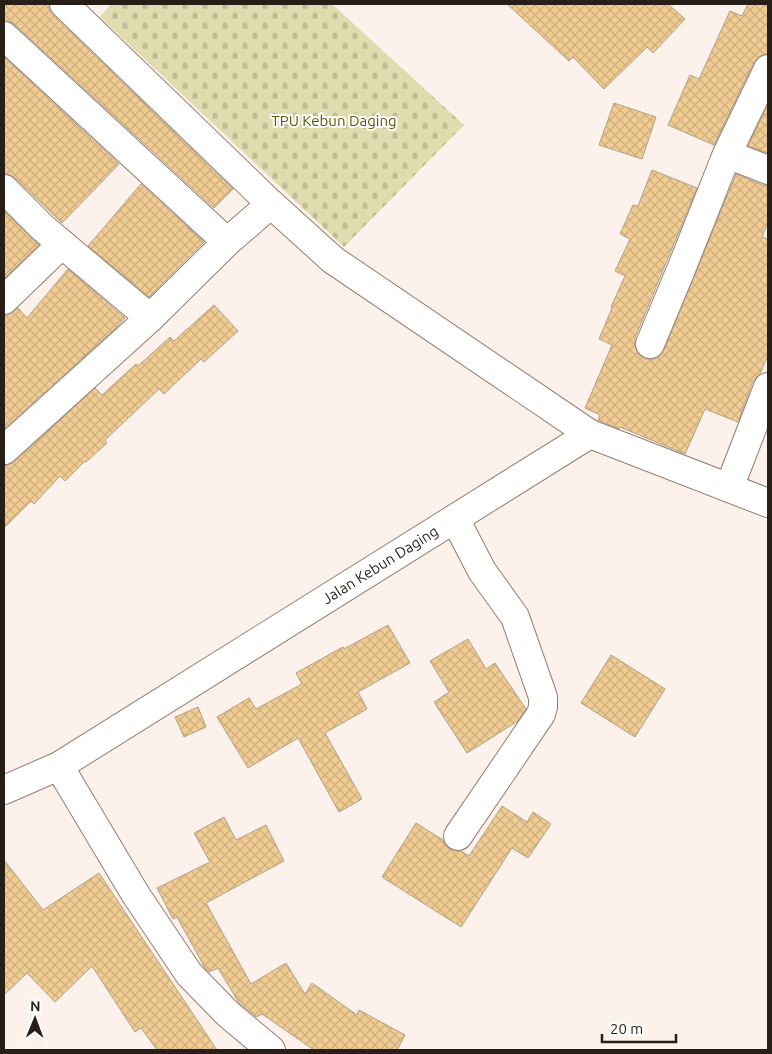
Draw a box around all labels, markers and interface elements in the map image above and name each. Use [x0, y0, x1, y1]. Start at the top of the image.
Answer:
park label: TPU Kebun Daging [271, 112, 397, 129]
street label: Jalan Kebun Daging [319, 522, 441, 607]
north arrow [10, 994, 60, 1044]
text: N [30, 998, 41, 1014]
scale bar [602, 1012, 676, 1044]
text: 20 m [610, 1020, 643, 1037]

